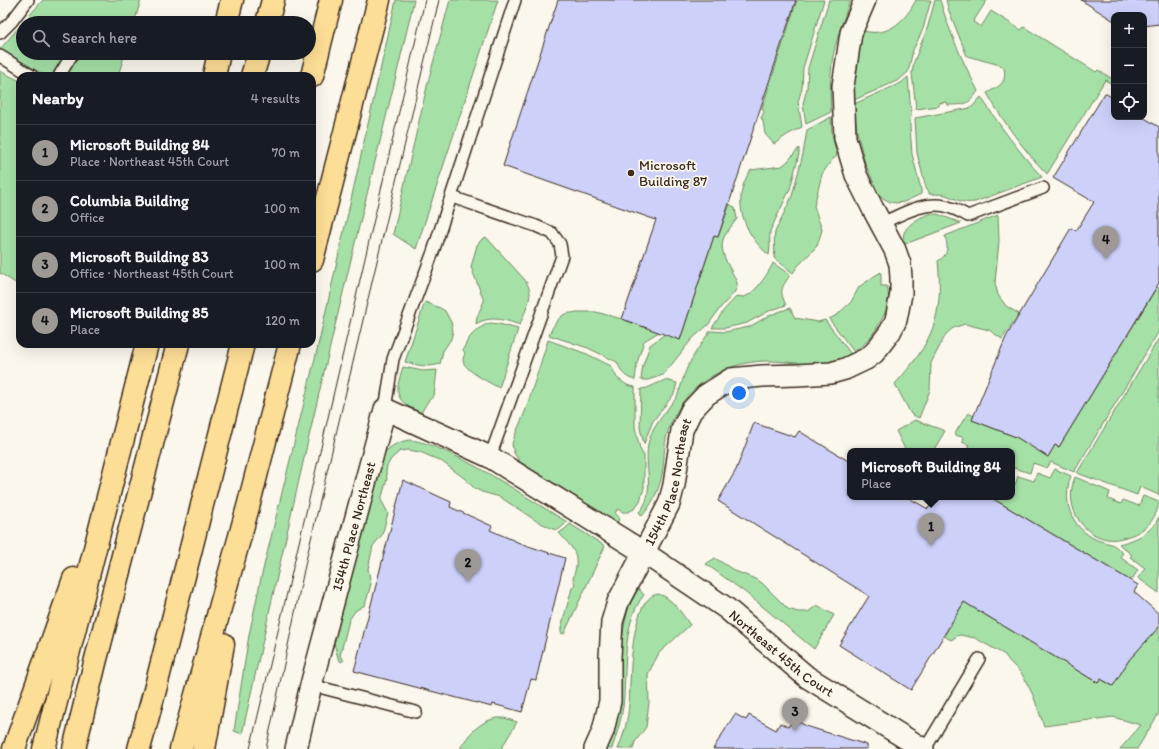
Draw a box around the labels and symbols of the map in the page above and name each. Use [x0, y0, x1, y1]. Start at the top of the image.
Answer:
place label: Microsoft Building 87 [639, 157, 707, 190]
marker: Microsoft Building 87 [626, 168, 636, 178]
pin: 4 [1093, 226, 1119, 259]
your location [729, 383, 749, 403]
street label: 154th Place Northeast [641, 415, 695, 549]
street label: 154th Place Northeast [329, 460, 379, 593]
pin: 1 [918, 513, 944, 546]
pin: 2 [455, 549, 481, 582]
street label: Northeast 45th Court [726, 606, 837, 701]
pin: 3 [782, 698, 808, 731]

